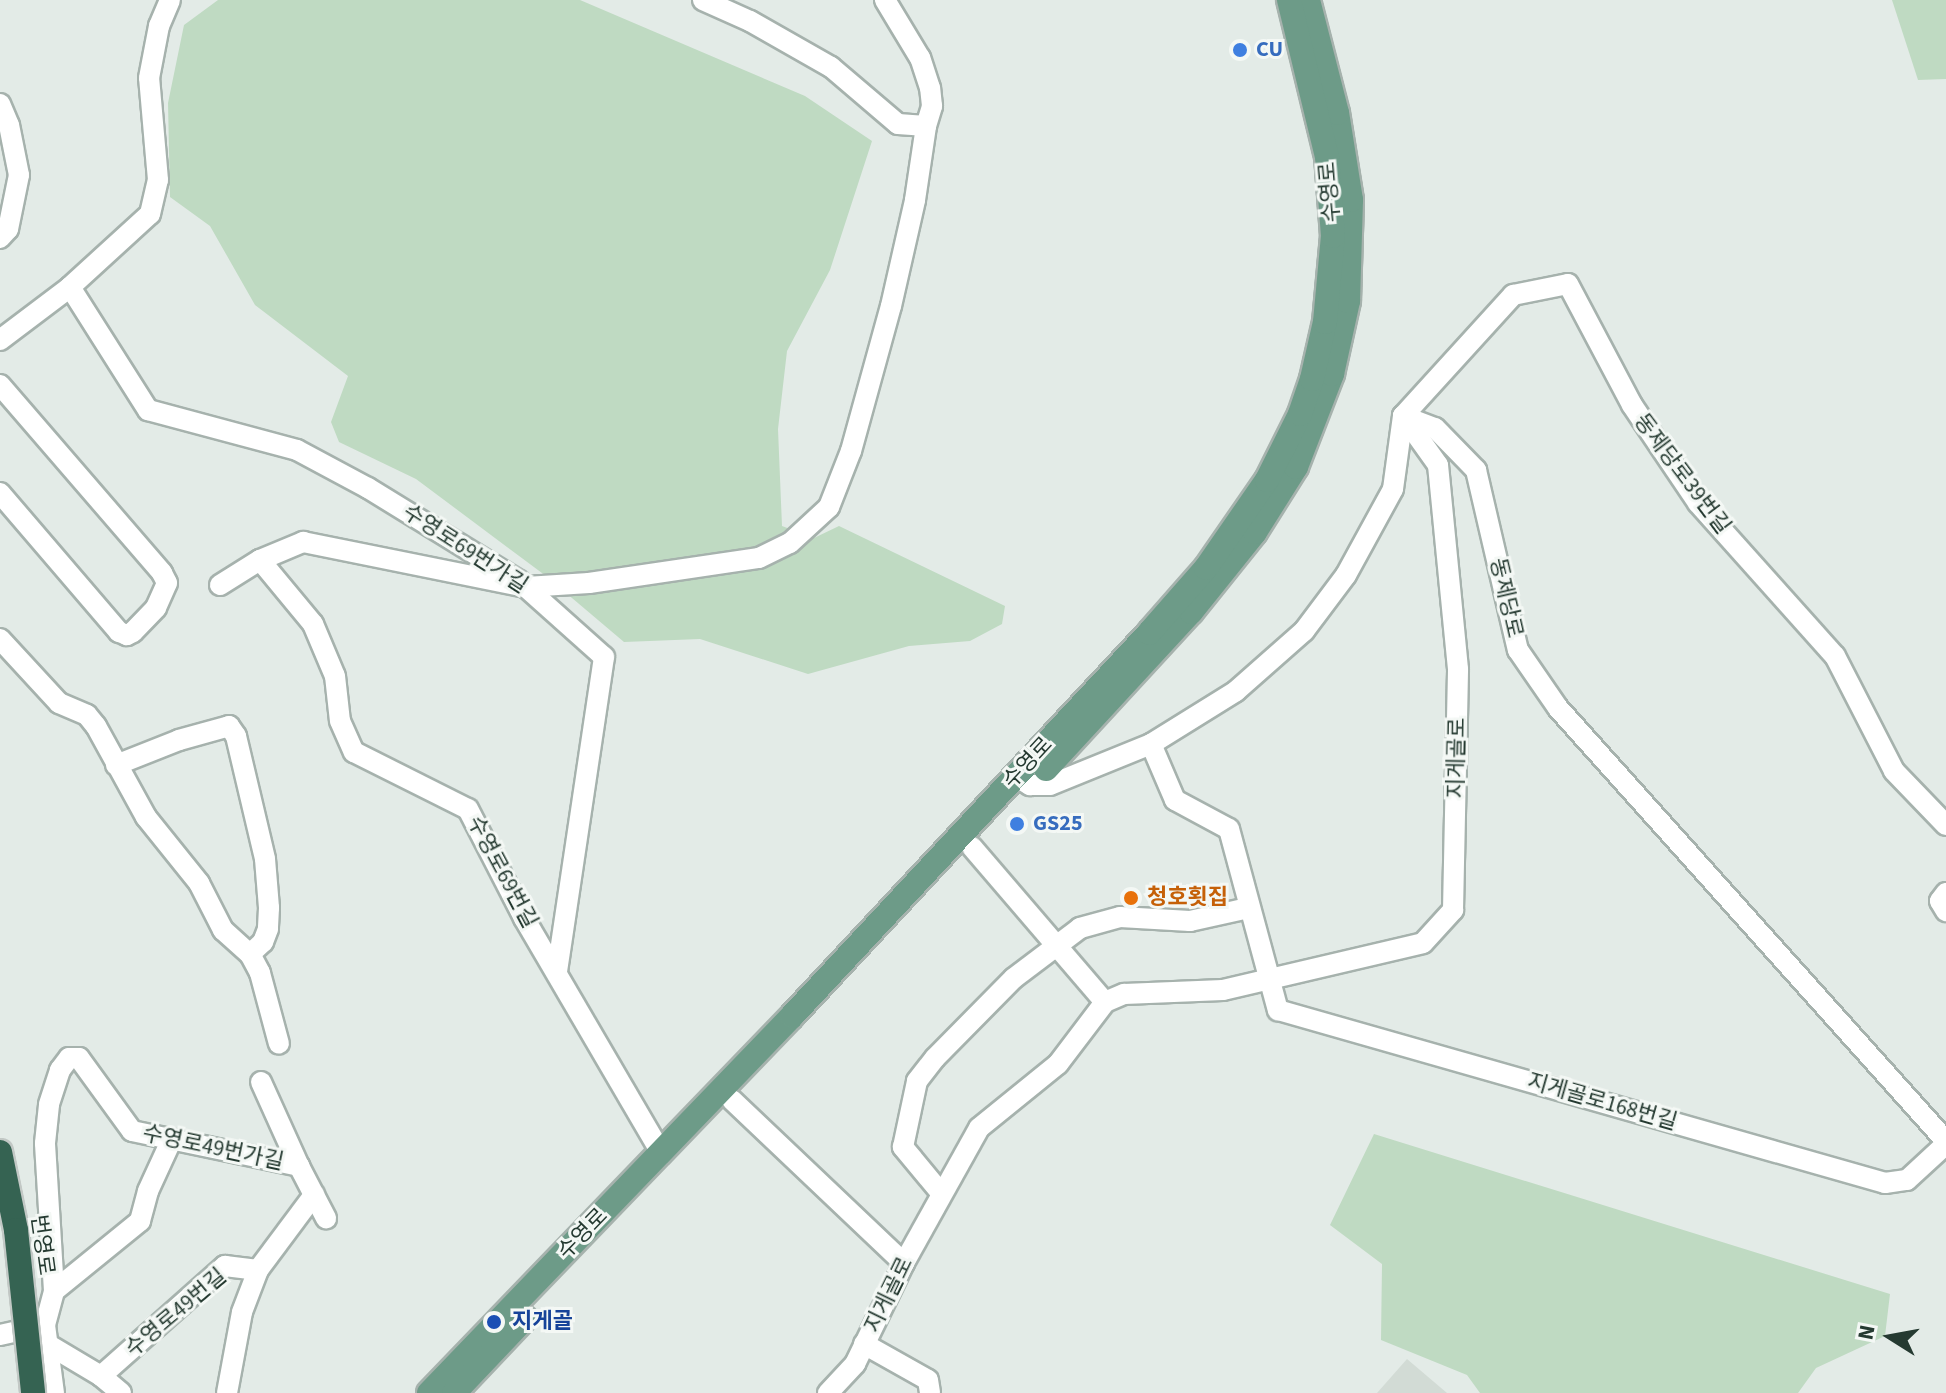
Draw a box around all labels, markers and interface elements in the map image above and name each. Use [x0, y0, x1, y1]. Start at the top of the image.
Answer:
place label: CU [1256, 37, 1283, 63]
marker: CU [1231, 41, 1249, 59]
street label: 수영로 [1314, 161, 1346, 223]
street label: 동제당로39번길 [1628, 409, 1736, 539]
street label: 수영로69번가길 [398, 499, 532, 599]
street label: 동제당로 [1484, 556, 1528, 640]
street label: 지게골로 [1443, 717, 1471, 799]
street label: 수영로 [998, 732, 1058, 794]
street label: 수영로69번길 [461, 811, 543, 933]
place label: GS25 [1033, 811, 1082, 837]
marker: GS25 [1008, 815, 1026, 833]
place label: 청호횟집 [1147, 885, 1228, 911]
marker: 청호횟집 [1122, 889, 1140, 907]
street label: 지게골로168번길 [1524, 1068, 1680, 1136]
street label: 수영로49번가길 [140, 1120, 286, 1176]
street label: 수영로 [552, 1203, 614, 1265]
street label: 번영로 [25, 1213, 59, 1277]
street label: 지게골로 [859, 1253, 919, 1337]
street label: 수영로49번길 [120, 1263, 232, 1363]
north arrow [1850, 1297, 1930, 1377]
place label: 지게골 [512, 1309, 573, 1335]
marker: 지게골 [483, 1311, 505, 1333]
text: N [1849, 1322, 1884, 1343]

